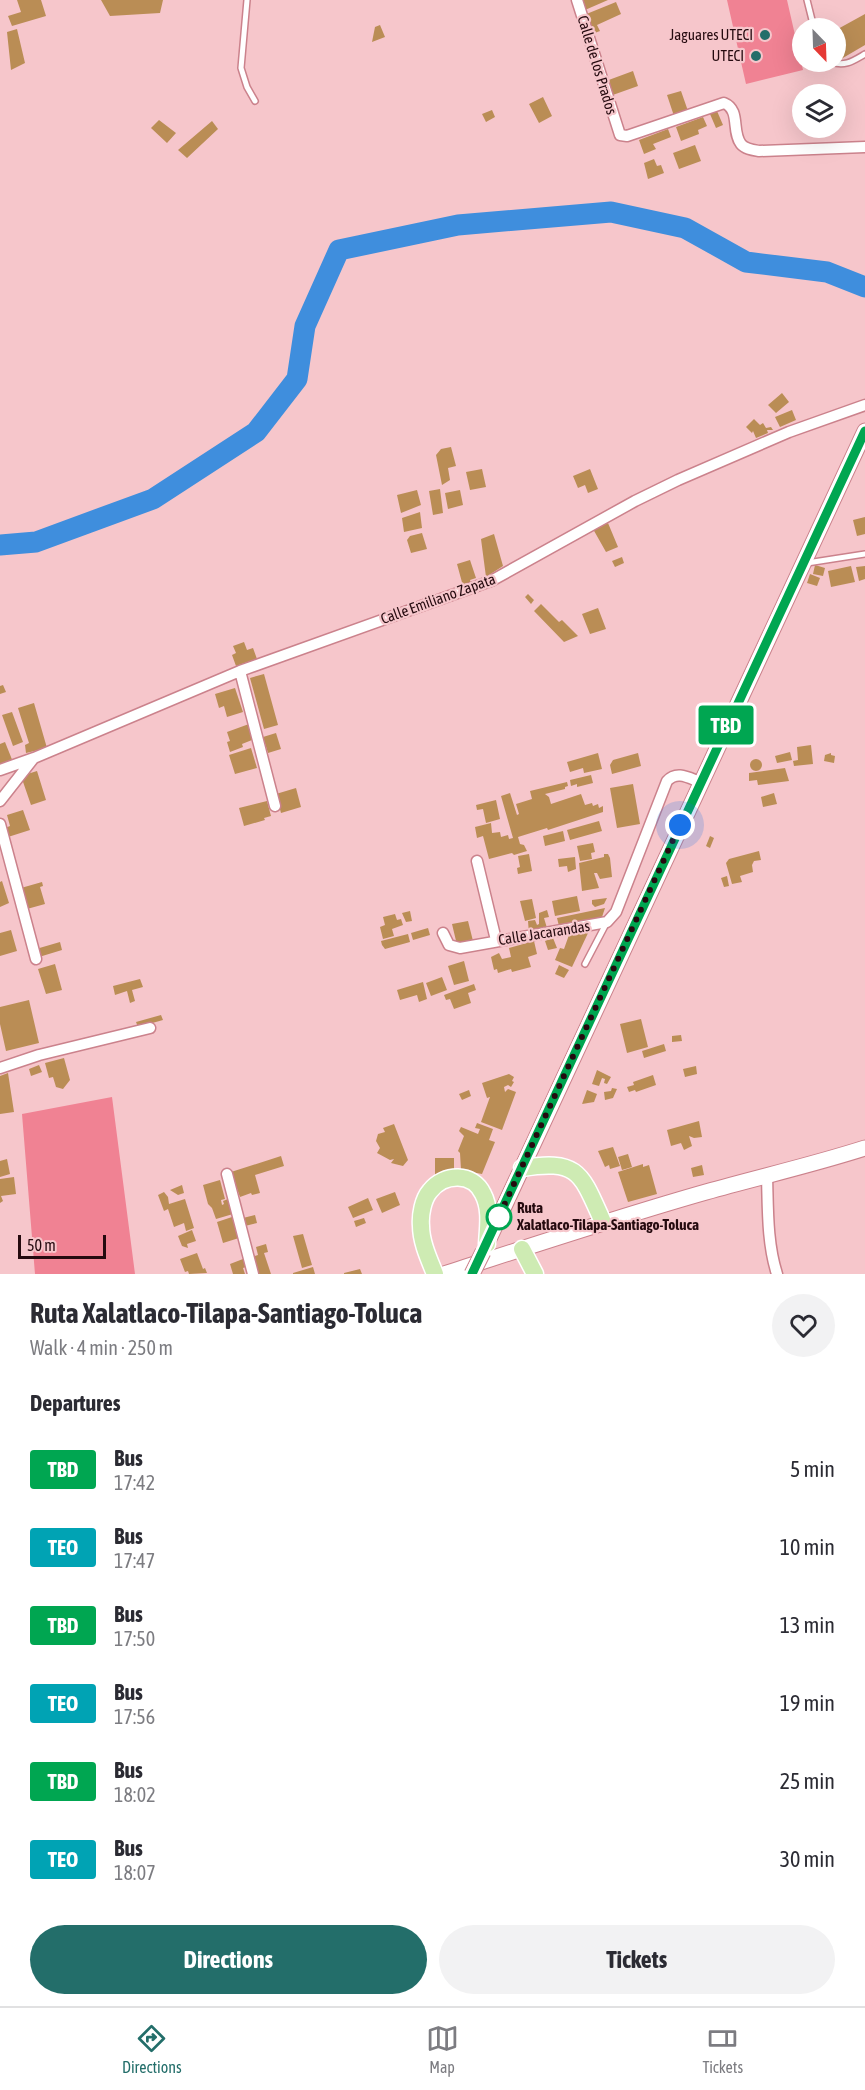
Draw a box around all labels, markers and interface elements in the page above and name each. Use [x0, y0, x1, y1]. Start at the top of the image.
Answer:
street label: Calle de los Prados [574, 13, 621, 116]
north arrow [792, 18, 846, 72]
map controls [792, 18, 846, 138]
place label: Jaguares UTECI [670, 26, 753, 43]
marker: Jaguares UTECI [758, 28, 772, 42]
place label: UTECI [712, 47, 744, 64]
marker: UTECI [749, 49, 763, 63]
button: layers [792, 84, 846, 138]
street label: Calle Emiliano Zapata [378, 570, 498, 627]
line badge: TBD [692, 706, 760, 744]
text: TBD [711, 713, 741, 737]
your location [665, 810, 695, 840]
street label: Calle Jacarandas [497, 917, 591, 948]
place label: Ruta Xalatlaco-Tilapa-Santiago-Toluca [516, 1199, 699, 1233]
marker: Ruta Xalatlaco-Tilapa-Santiago-Toluca [486, 1204, 512, 1230]
scale bar [18, 1232, 106, 1260]
text: 50 m [27, 1236, 56, 1254]
button: heart [772, 1294, 835, 1357]
text: Ruta Xalatlaco-Tilapa-Santiago-Toluca [30, 1297, 422, 1329]
text: Walk · 4 min · 250 m [30, 1336, 173, 1359]
text: Departures [30, 1390, 120, 1416]
text: Bus [114, 1445, 143, 1471]
text: 5 min [790, 1456, 835, 1482]
text: TBD [48, 1457, 78, 1481]
text: 17:42 [114, 1471, 155, 1494]
text: Bus [114, 1523, 143, 1549]
text: 10 min [780, 1534, 835, 1560]
text: TEO [48, 1535, 78, 1559]
text: 17:47 [114, 1549, 155, 1572]
text: Bus [114, 1601, 143, 1627]
text: 13 min [780, 1612, 835, 1638]
text: TBD [48, 1613, 78, 1637]
text: 17:50 [114, 1627, 155, 1650]
text: Bus [114, 1679, 143, 1705]
text: 19 min [780, 1690, 835, 1716]
text: TEO [48, 1691, 78, 1715]
text: 17:56 [114, 1705, 155, 1728]
text: Bus [114, 1757, 143, 1783]
text: 25 min [780, 1768, 835, 1794]
text: TBD [48, 1769, 78, 1793]
text: 18:02 [114, 1783, 156, 1806]
text: Bus [114, 1835, 143, 1861]
text: 30 min [780, 1846, 835, 1872]
text: TEO [48, 1847, 78, 1871]
text: 18:07 [114, 1861, 156, 1884]
button: Directions [30, 1925, 427, 1994]
button: Tickets [439, 1925, 835, 1994]
tab: Directions [122, 2022, 182, 2076]
tab: Map [426, 2022, 459, 2076]
tab: Tickets [702, 2022, 743, 2076]

